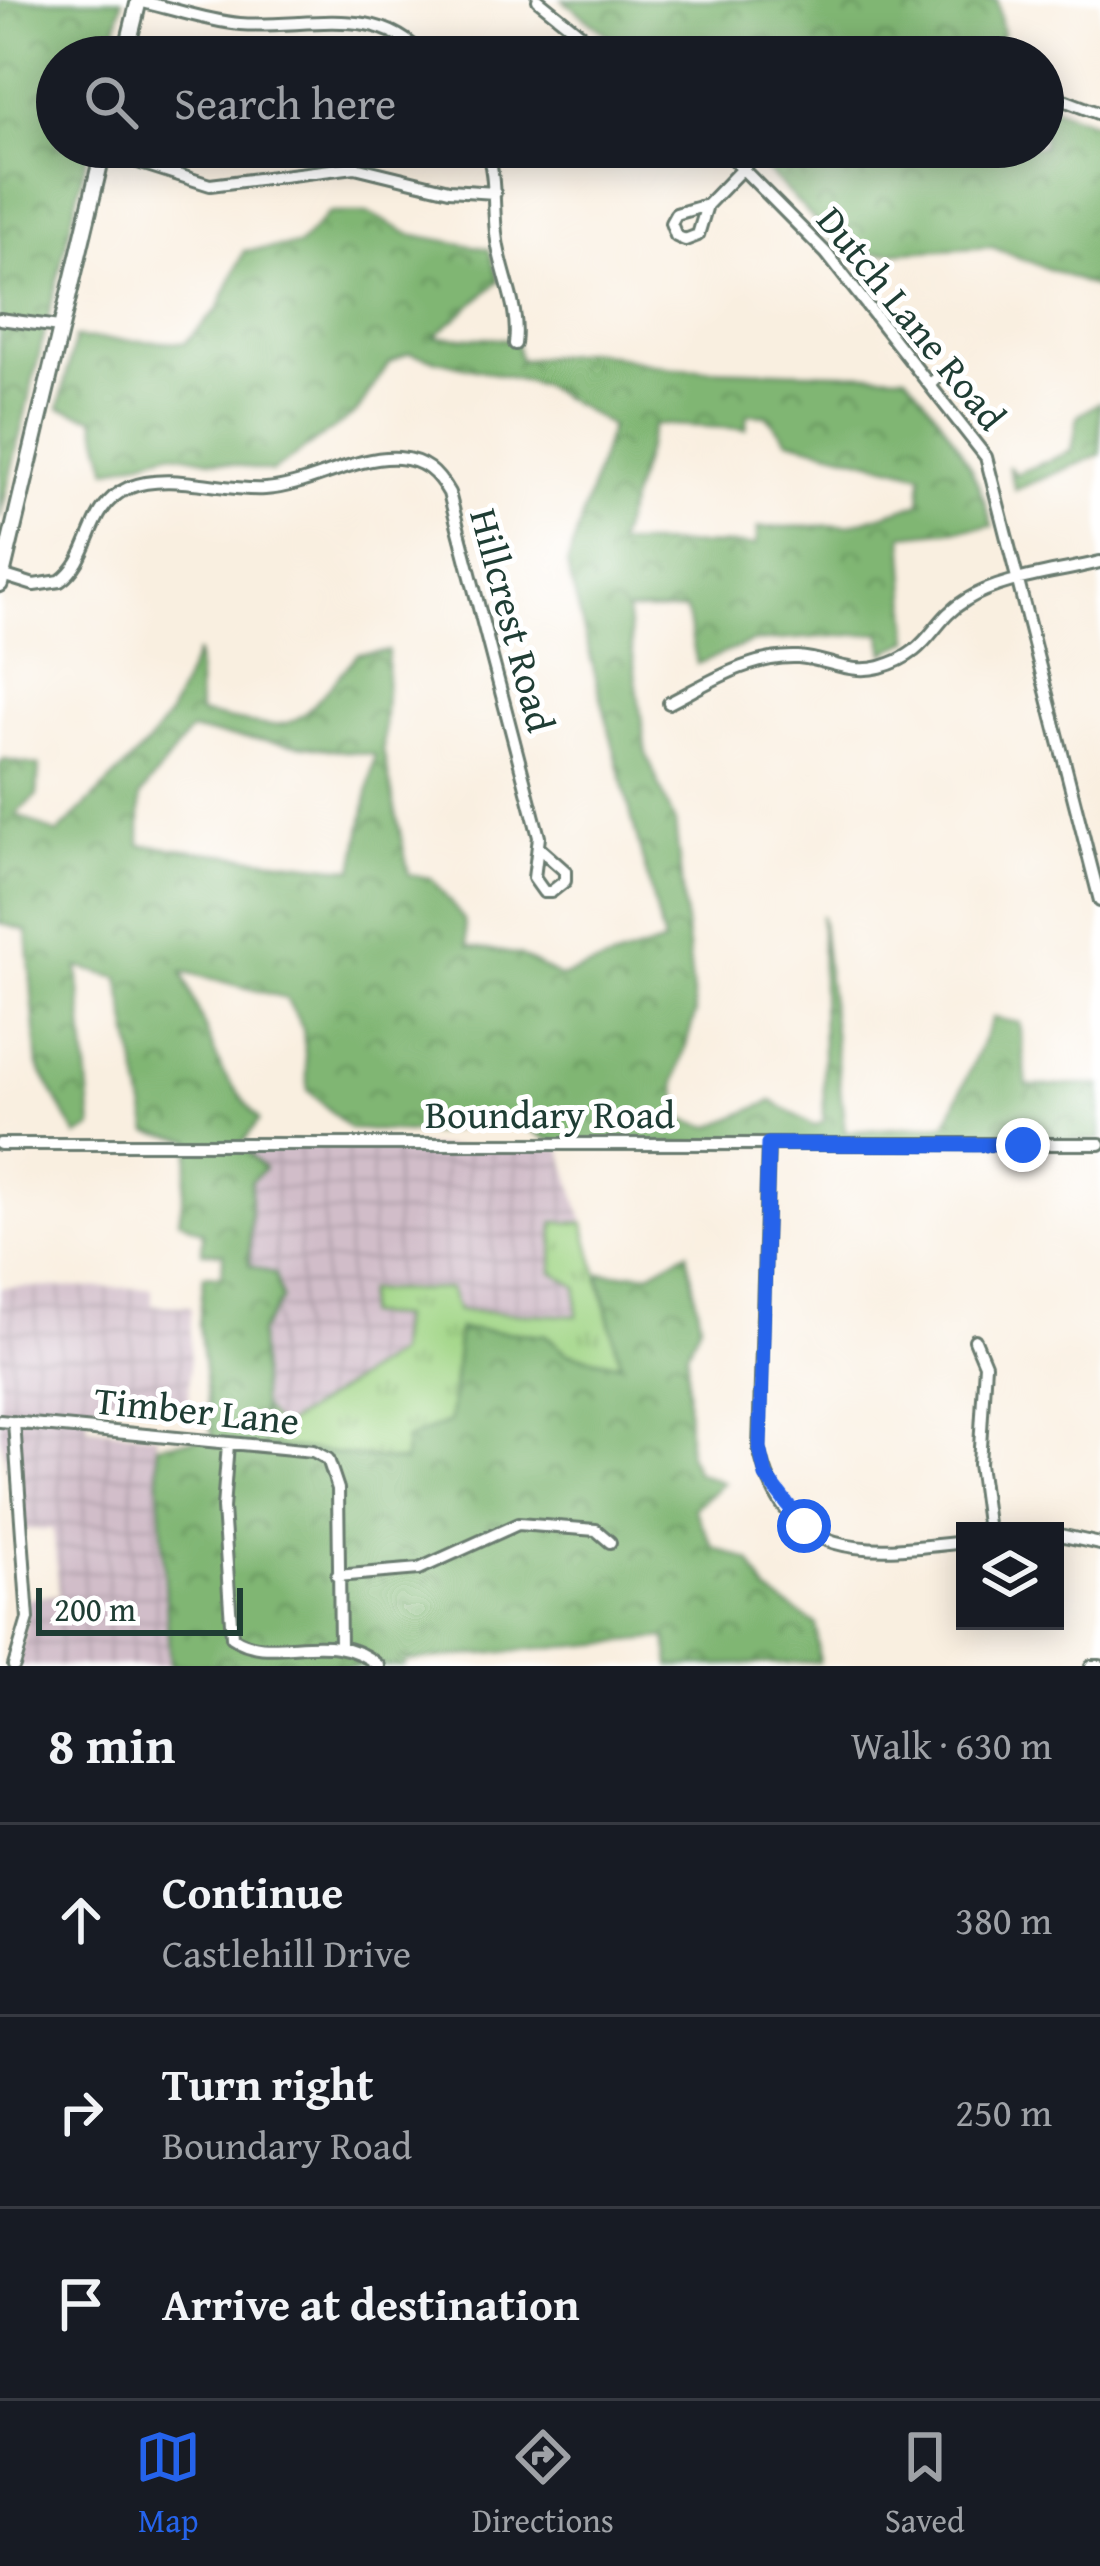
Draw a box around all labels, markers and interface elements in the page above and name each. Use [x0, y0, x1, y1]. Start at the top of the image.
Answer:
search box [36, 36, 1064, 168]
icon: search [78, 69, 144, 135]
text: Search here [174, 70, 396, 135]
street label: Dutch Lane Road [804, 193, 1021, 442]
street label: Hillcrest Road [456, 502, 571, 738]
street label: Boundary Road [425, 1085, 675, 1142]
route end [996, 1118, 1050, 1172]
street label: Timber Lane [92, 1370, 302, 1449]
route start [777, 1499, 831, 1553]
map controls [956, 1522, 1064, 1630]
button: layers [956, 1522, 1064, 1630]
scale bar [36, 1582, 243, 1635]
text: 200 m [54, 1585, 136, 1633]
text: 8 min [48, 1707, 175, 1782]
text: Walk · 630 m [851, 1716, 1052, 1773]
text: Continue [162, 1859, 343, 1924]
icon: ahead [48, 1887, 114, 1953]
text: 380 m [955, 1891, 1052, 1948]
text: Castlehill Drive [162, 1924, 411, 1981]
text: Turn right [162, 2051, 374, 2116]
icon: right [48, 2079, 114, 2145]
text: 250 m [955, 2083, 1052, 2140]
text: Boundary Road [162, 2116, 412, 2173]
icon: arrive [48, 2271, 114, 2337]
text: Arrive at destination [162, 2271, 580, 2336]
tab: Map [135, 2424, 201, 2544]
tab: Directions [472, 2424, 614, 2544]
tab: Saved [885, 2424, 965, 2544]

